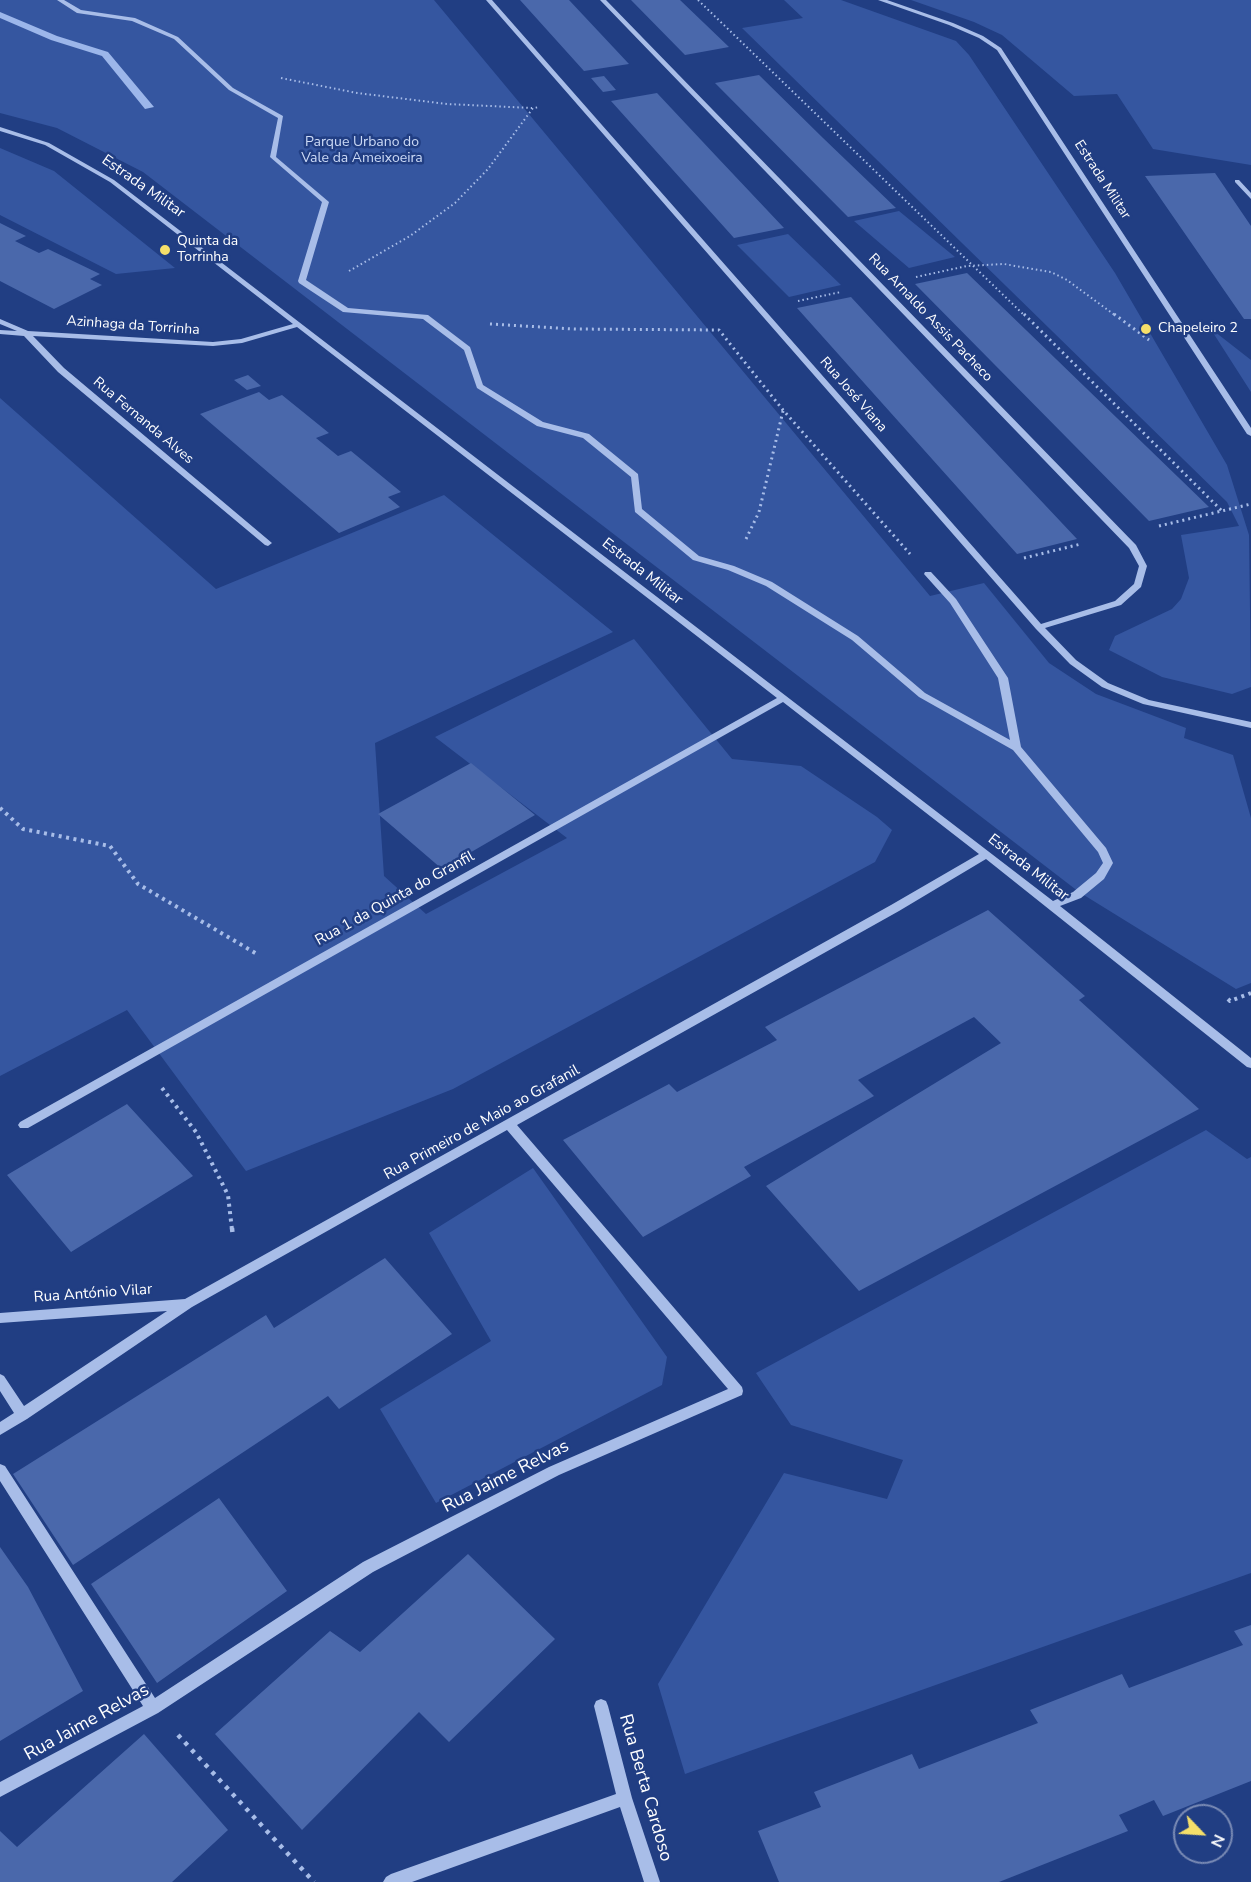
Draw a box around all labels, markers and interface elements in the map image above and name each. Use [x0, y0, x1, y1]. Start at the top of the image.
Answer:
park label: Parque Urbano do Vale da Ameixoeira [301, 135, 423, 168]
street label: Estrada Militar [1070, 137, 1134, 223]
street label: Estrada Militar [98, 152, 188, 222]
place label: Quinta da Torrinha [177, 234, 238, 266]
marker: Quinta da Torrinha [158, 243, 172, 257]
street label: Rua Arnaldo Assis Pacheco [864, 250, 996, 386]
street label: Azinhaga da Torrinha [66, 313, 200, 339]
place label: Chapeleiro 2 [1158, 321, 1238, 337]
marker: Chapeleiro 2 [1139, 322, 1153, 336]
street label: Rua José Viana [816, 354, 890, 436]
street label: Rua Fernanda Alves [89, 374, 197, 468]
street label: Estrada Militar [598, 535, 686, 609]
street label: Estrada Militar [984, 831, 1072, 905]
street label: Rua 1 da Quinta do Granfil [312, 848, 478, 950]
street label: Rua Primeiro de Maio ao Grafanil [381, 1062, 583, 1184]
street label: Rua António Vilar [33, 1281, 153, 1307]
street label: Rua Jaime Relvas [439, 1436, 573, 1518]
street label: Rua Jaime Relvas [21, 1680, 153, 1766]
street label: Rua Berta Cardoso [614, 1712, 676, 1864]
north arrow [1173, 1804, 1233, 1864]
text: N [1205, 1831, 1230, 1851]

